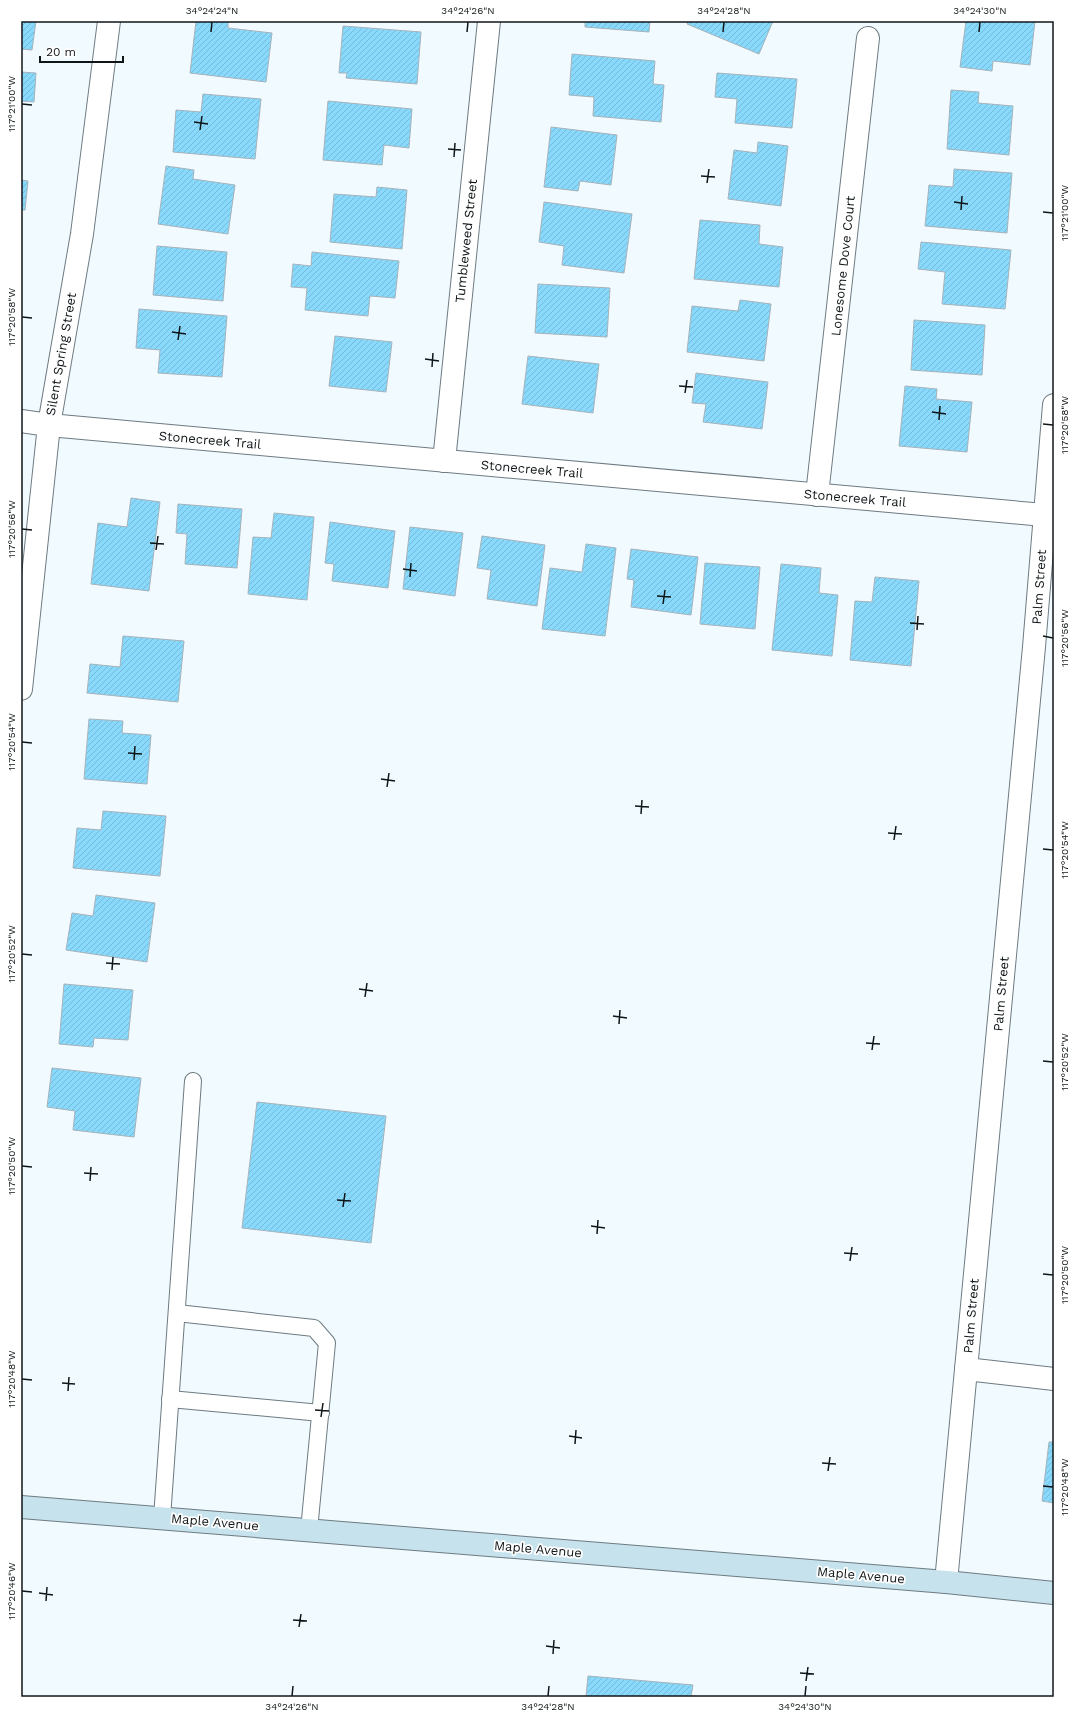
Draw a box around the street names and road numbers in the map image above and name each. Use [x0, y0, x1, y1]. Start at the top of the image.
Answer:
street label: Tumbleweed Street [452, 178, 480, 304]
street label: Lonesome Dove Court [828, 195, 858, 337]
street label: Silent Spring Street [43, 291, 79, 417]
street label: Stonecreek Trail [158, 428, 262, 452]
street label: Stonecreek Trail [480, 457, 584, 481]
street label: Stonecreek Trail [803, 486, 907, 510]
street label: Palm Street [1029, 548, 1049, 625]
street label: Palm Street [990, 955, 1012, 1032]
street label: Palm Street [960, 1277, 982, 1354]
street label: Maple Avenue [171, 1511, 259, 1533]
street label: Maple Avenue [494, 1538, 582, 1560]
street label: Maple Avenue [817, 1564, 905, 1586]

